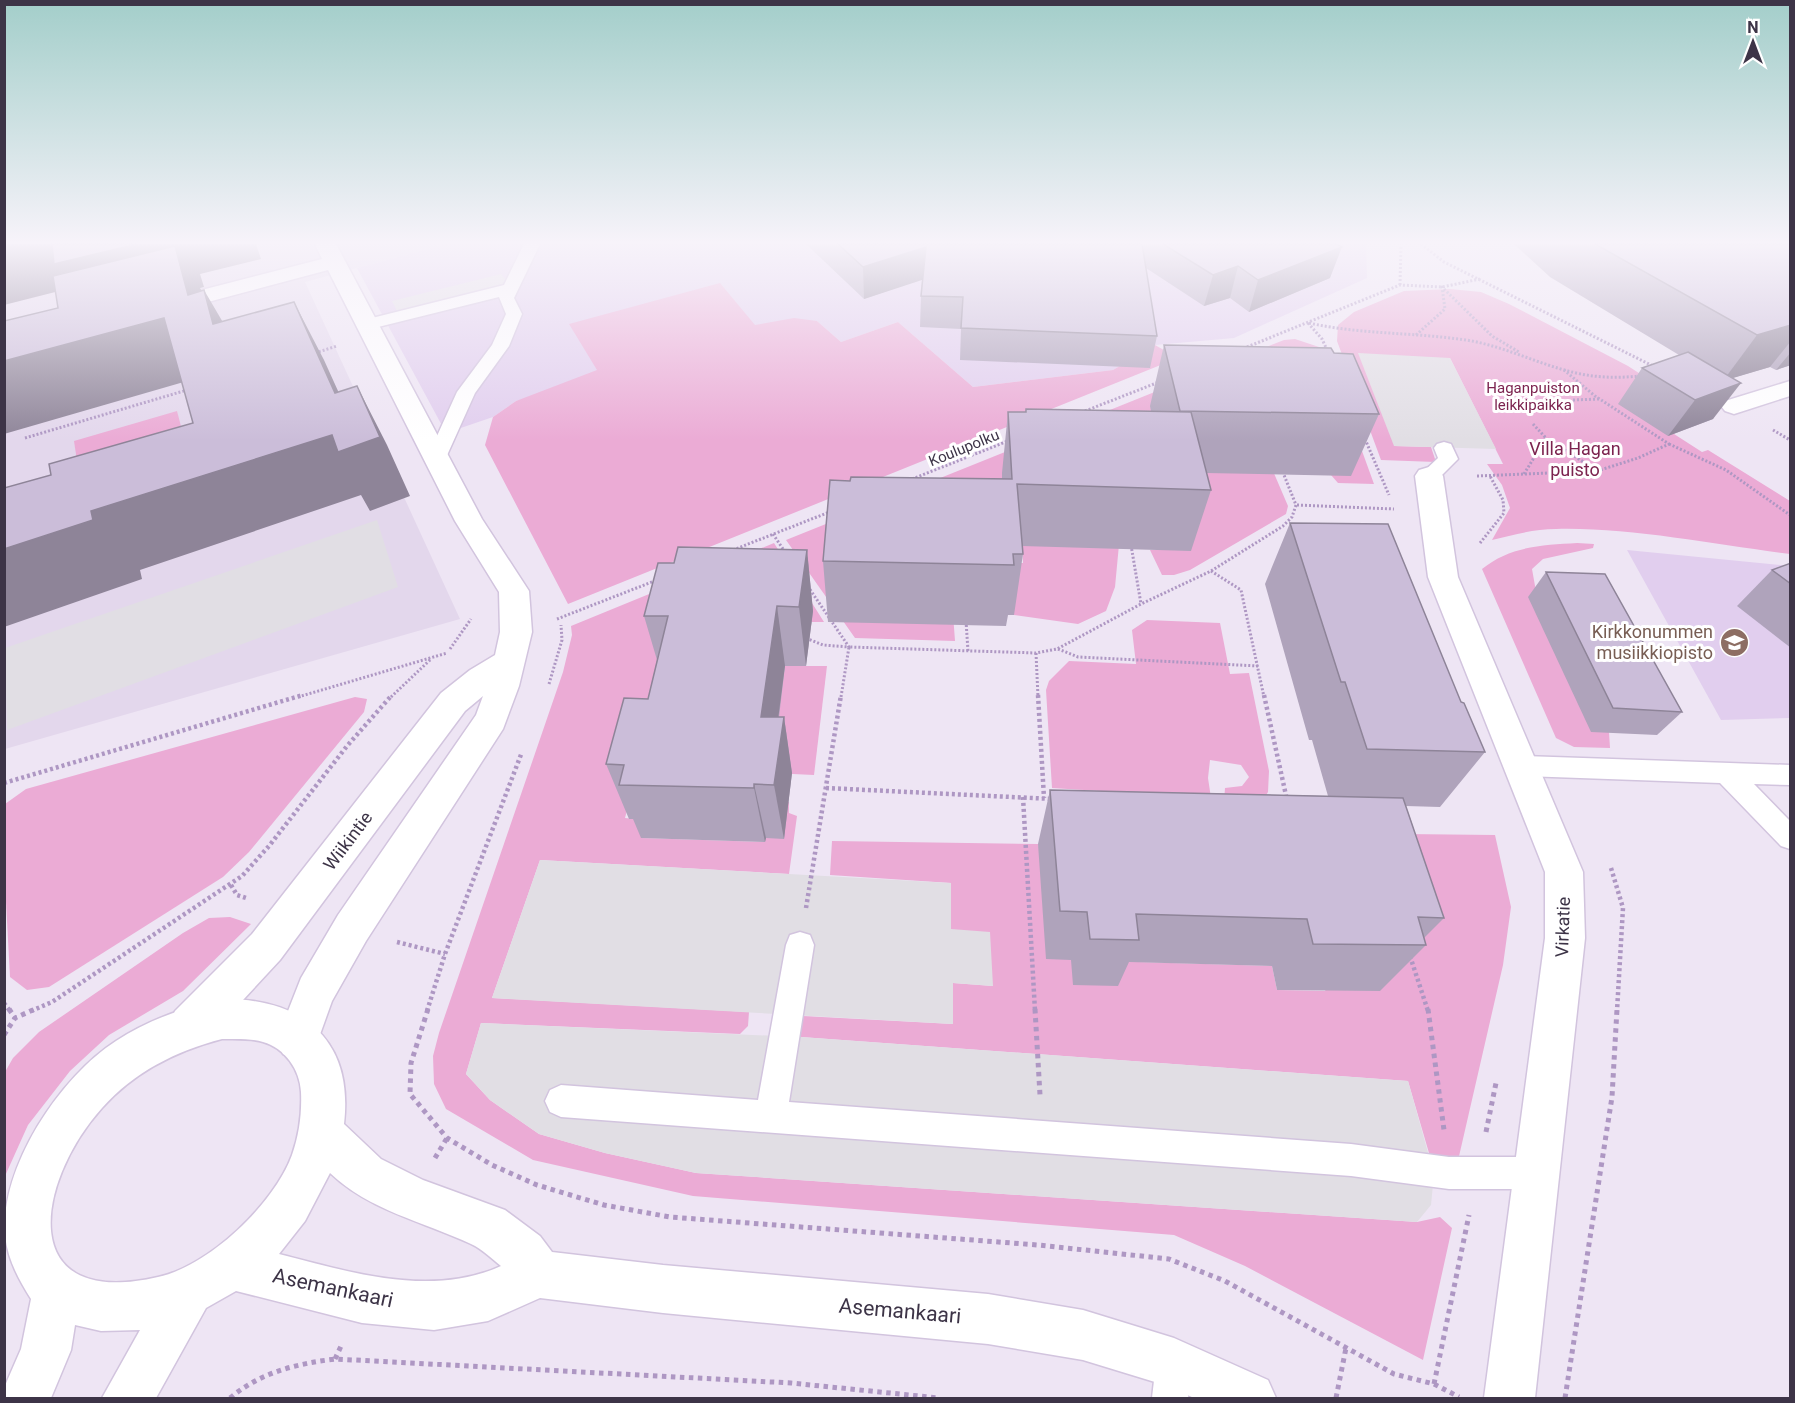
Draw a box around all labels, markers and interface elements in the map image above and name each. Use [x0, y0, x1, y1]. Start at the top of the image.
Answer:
north arrow [1723, 12, 1783, 72]
text: N [1747, 18, 1759, 37]
park label: Haganpuiston leikkipaikka [1486, 379, 1580, 414]
street label: Koulupolku [926, 426, 1002, 470]
park label: Villa Hagan puisto [1529, 438, 1621, 480]
place label: Kirkkonummen musiikkiopisto [1592, 621, 1713, 663]
school or university icon: Kirkkonummen musiikkiopisto [1718, 626, 1750, 658]
street label: Wiikintie [319, 807, 376, 874]
street label: Virkatie [1551, 896, 1574, 958]
street label: Asemankaari [270, 1263, 396, 1313]
street label: Asemankaari [838, 1294, 962, 1328]

